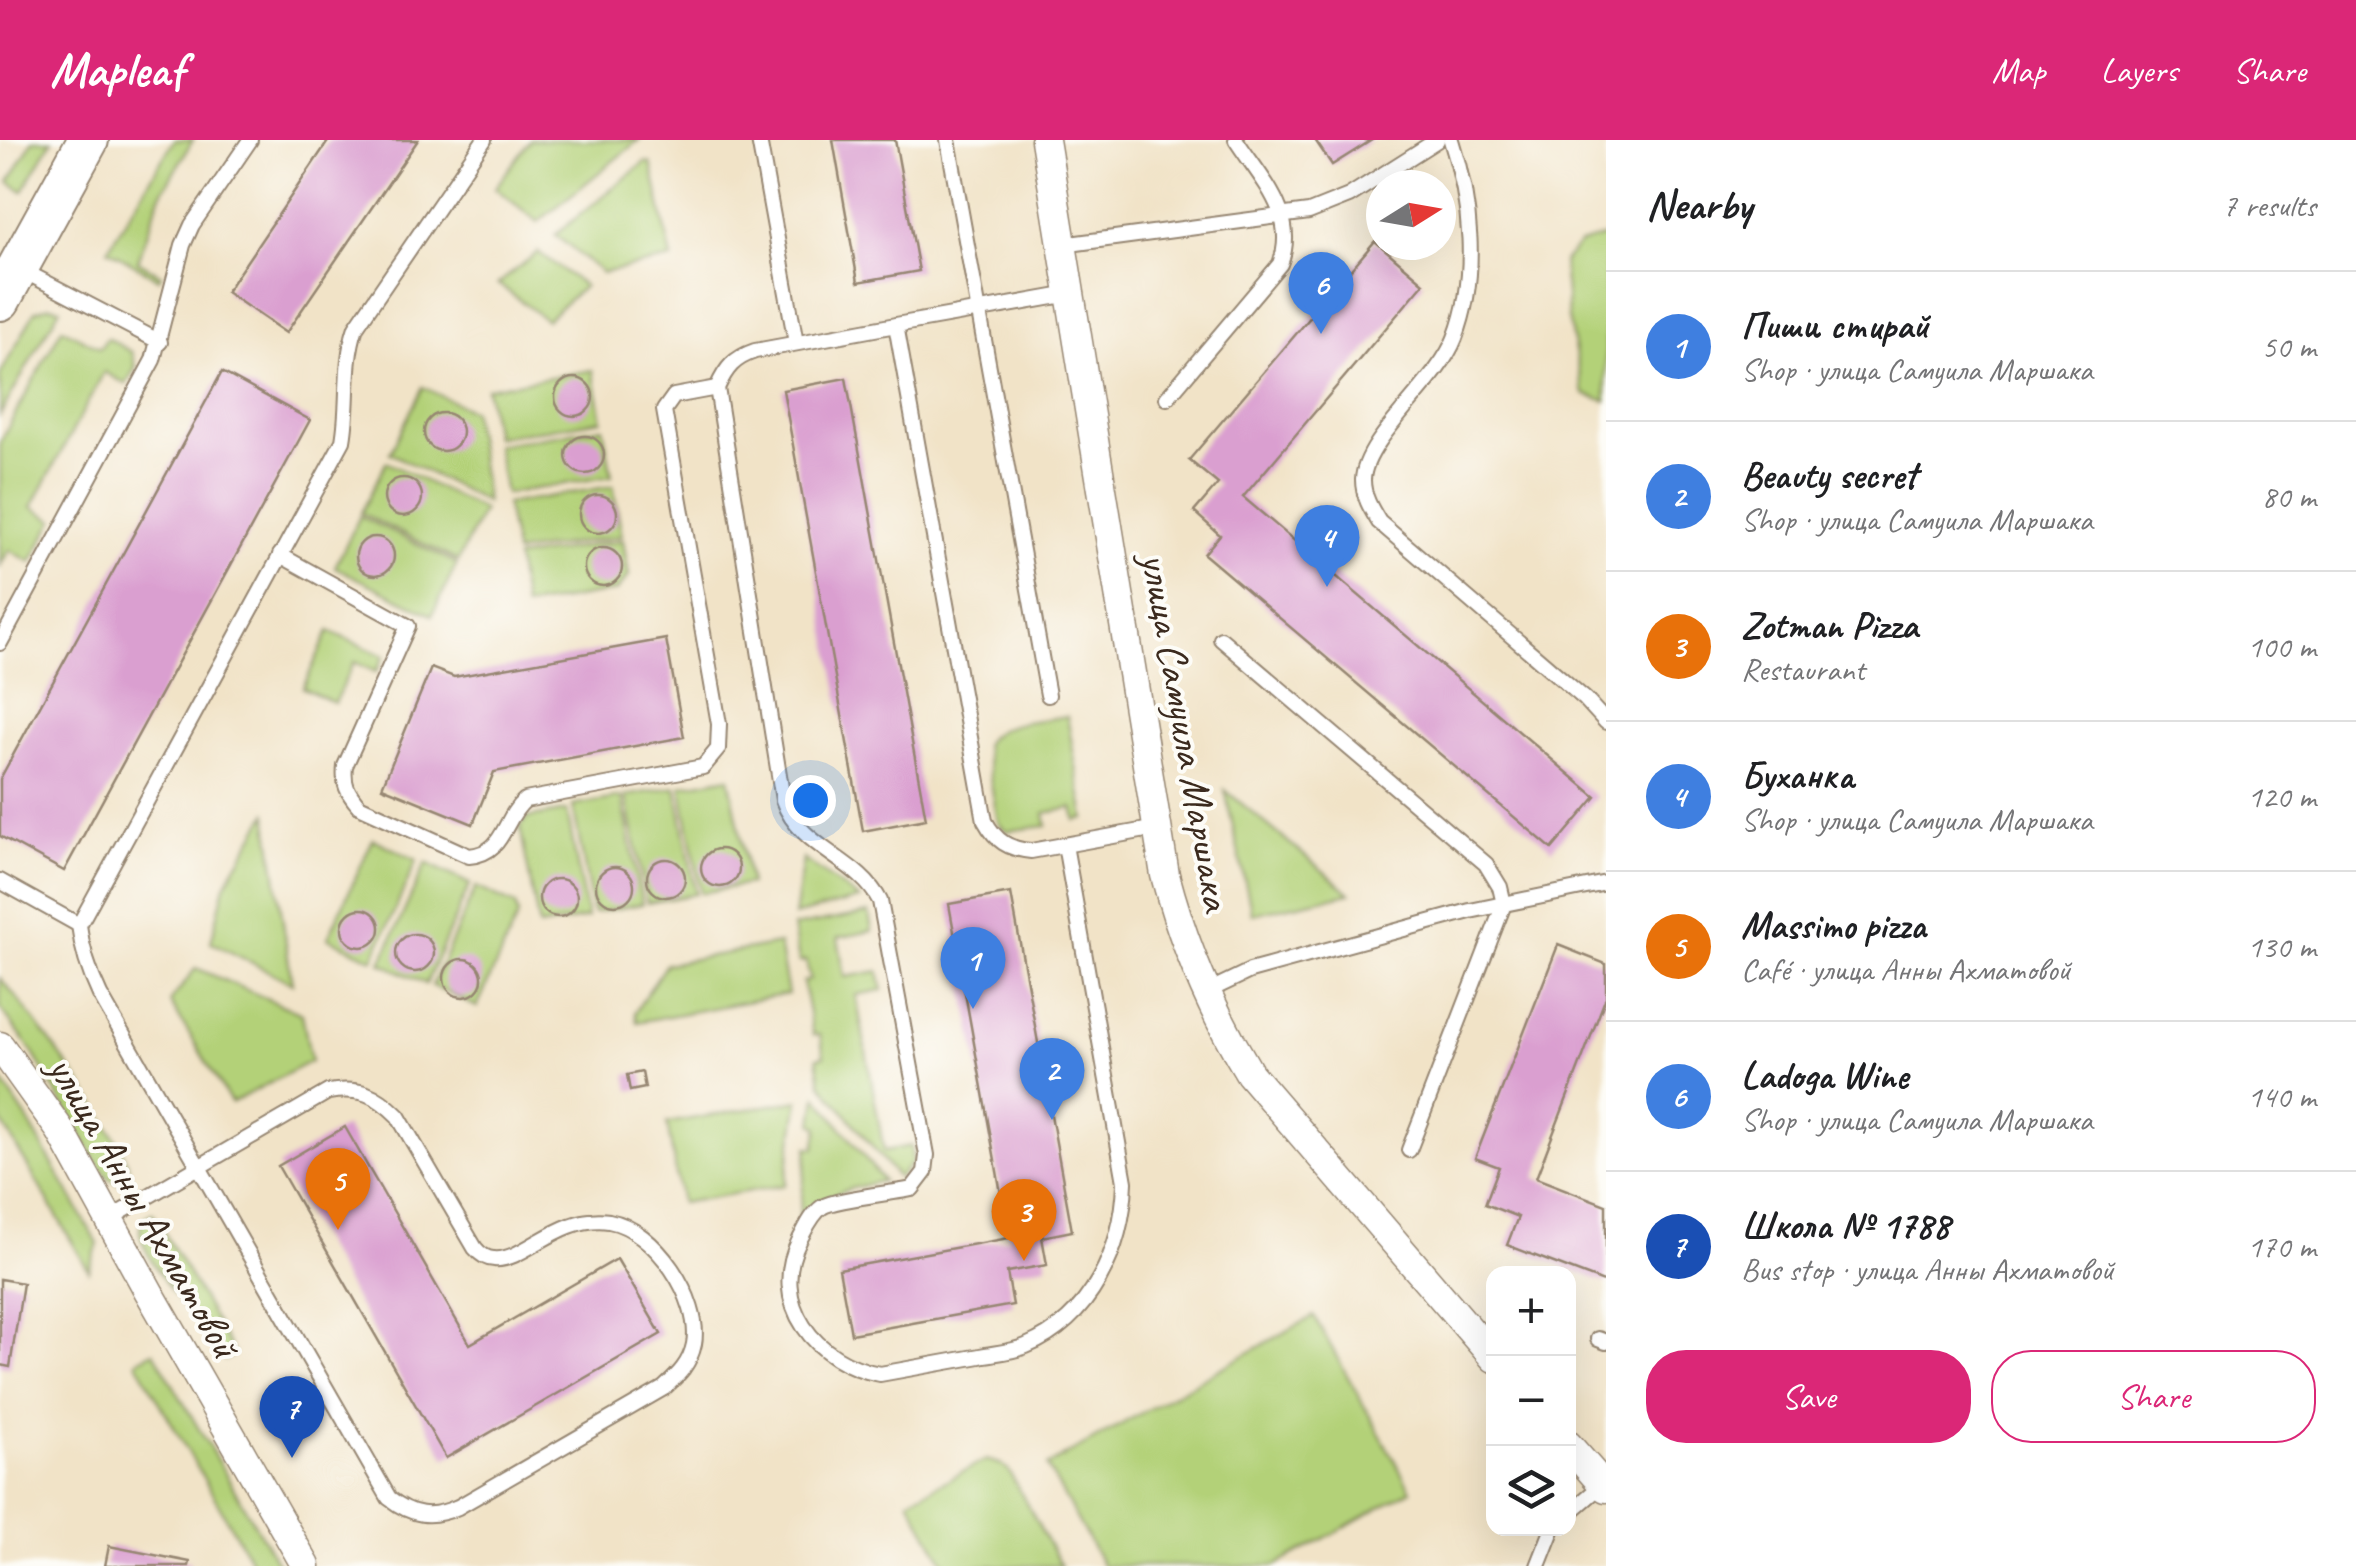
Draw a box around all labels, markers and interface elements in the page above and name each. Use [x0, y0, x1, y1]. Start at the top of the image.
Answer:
text: Mapleaf [50, 40, 184, 100]
text: Map [1992, 48, 2045, 93]
text: Layers [2100, 48, 2178, 93]
text: Share [2233, 48, 2306, 93]
north arrow [1366, 170, 1456, 260]
text: Nearby [1646, 179, 1752, 232]
text: 7 results [2222, 185, 2316, 226]
pin: 6 [1288, 251, 1354, 334]
text: Пиши стирай [1741, 302, 1929, 349]
text: 1 [1671, 326, 1686, 367]
text: 50 m [2262, 326, 2316, 367]
text: Shop · улица Самуила Маршака [1741, 349, 2093, 390]
text: Beauty secret [1741, 452, 1917, 499]
text: 2 [1671, 476, 1686, 517]
text: 80 m [2262, 476, 2316, 517]
text: Shop · улица Самуила Маршака [1741, 499, 2093, 540]
pin: 4 [1294, 504, 1360, 587]
street label: улица Самуила Маршака [1128, 546, 1244, 917]
text: Zotman Pizza [1741, 602, 1918, 649]
text: 3 [1671, 626, 1686, 667]
text: 100 m [2247, 626, 2316, 667]
text: Restaurant [1741, 649, 1865, 690]
text: Буханка [1741, 752, 1854, 799]
your location [785, 775, 836, 826]
text: 4 [1671, 776, 1686, 817]
text: 120 m [2247, 776, 2316, 817]
text: Shop · улица Самуила Маршака [1741, 799, 2093, 840]
text: Massimo pizza [1741, 902, 1926, 949]
pin: 1 [940, 926, 1006, 1009]
text: 5 [1672, 926, 1685, 967]
text: 130 m [2247, 926, 2316, 967]
text: Café · улица Анны Ахматовой [1741, 949, 2071, 990]
pin: 2 [1020, 1038, 1084, 1120]
street label: улица Анны Ахматовой [34, 1044, 253, 1370]
text: Ladoga Wine [1741, 1052, 1908, 1099]
text: 6 [1671, 1076, 1686, 1117]
text: 140 m [2247, 1076, 2316, 1117]
text: Shop · улица Самуила Маршака [1741, 1099, 2093, 1140]
pin: 5 [306, 1148, 370, 1230]
pin: 3 [992, 1178, 1056, 1261]
text: Школа № 1788 [1741, 1202, 1950, 1249]
text: 7 [1671, 1226, 1686, 1267]
text: 170 m [2247, 1226, 2316, 1267]
text: Bus stop · улица Анны Ахматовой [1741, 1249, 2114, 1290]
map controls [1486, 1266, 1576, 1536]
button: + [1486, 1266, 1576, 1356]
button: Save [1646, 1350, 1971, 1443]
button: Share [1991, 1350, 2316, 1443]
button: − [1486, 1356, 1576, 1446]
pin: 7 [260, 1376, 324, 1458]
button: layers [1486, 1446, 1576, 1536]

